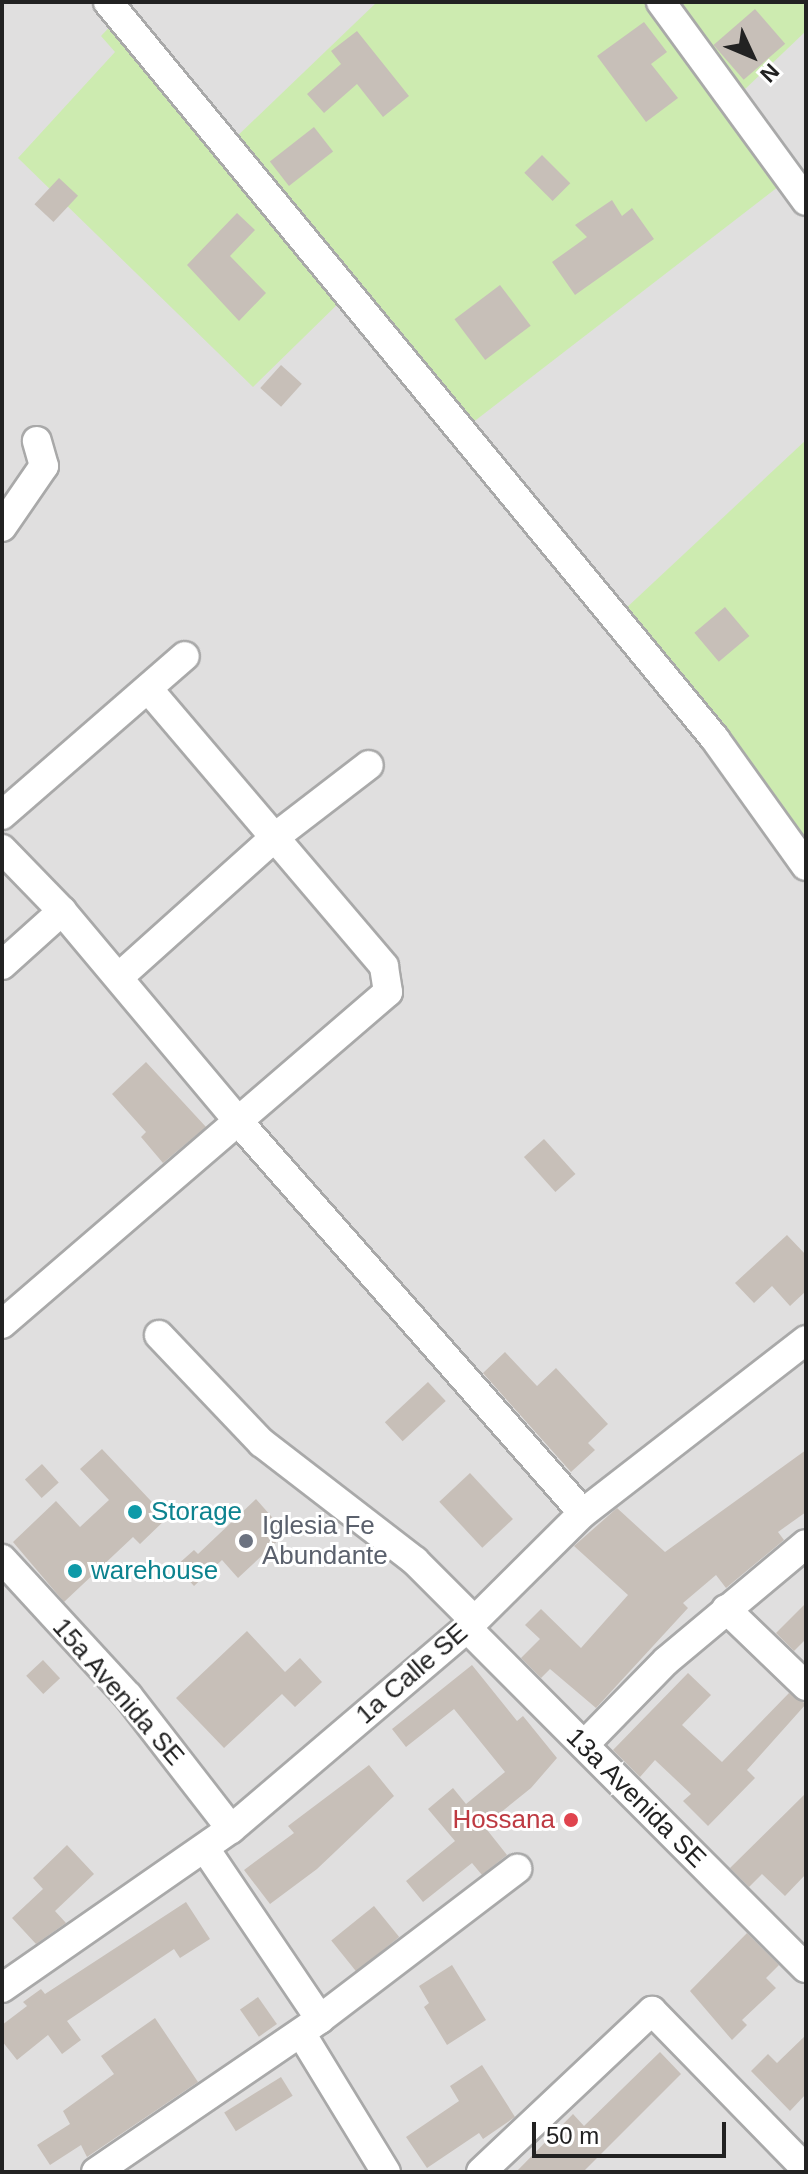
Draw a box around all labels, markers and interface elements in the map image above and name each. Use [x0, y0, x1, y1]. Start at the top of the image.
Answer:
north arrow [712, 16, 792, 96]
text: N [755, 59, 784, 87]
place label: Storage [151, 1496, 242, 1528]
marker: Storage [126, 1503, 144, 1521]
place label: Iglesia Fe Abundante [262, 1510, 388, 1572]
marker: Iglesia Fe Abundante [237, 1532, 255, 1550]
place label: warehouse [91, 1555, 218, 1587]
marker: warehouse [66, 1562, 84, 1580]
street label: 15a Avenida SE [45, 1612, 191, 1772]
street label: 1a Calle SE [350, 1617, 474, 1731]
street label: 13a Avenida SE [559, 1721, 713, 1875]
place label: Hossana [452, 1804, 555, 1836]
marker: Hossana [562, 1811, 580, 1829]
scale bar [536, 2106, 730, 2156]
text: 50 m [546, 2122, 599, 2149]

